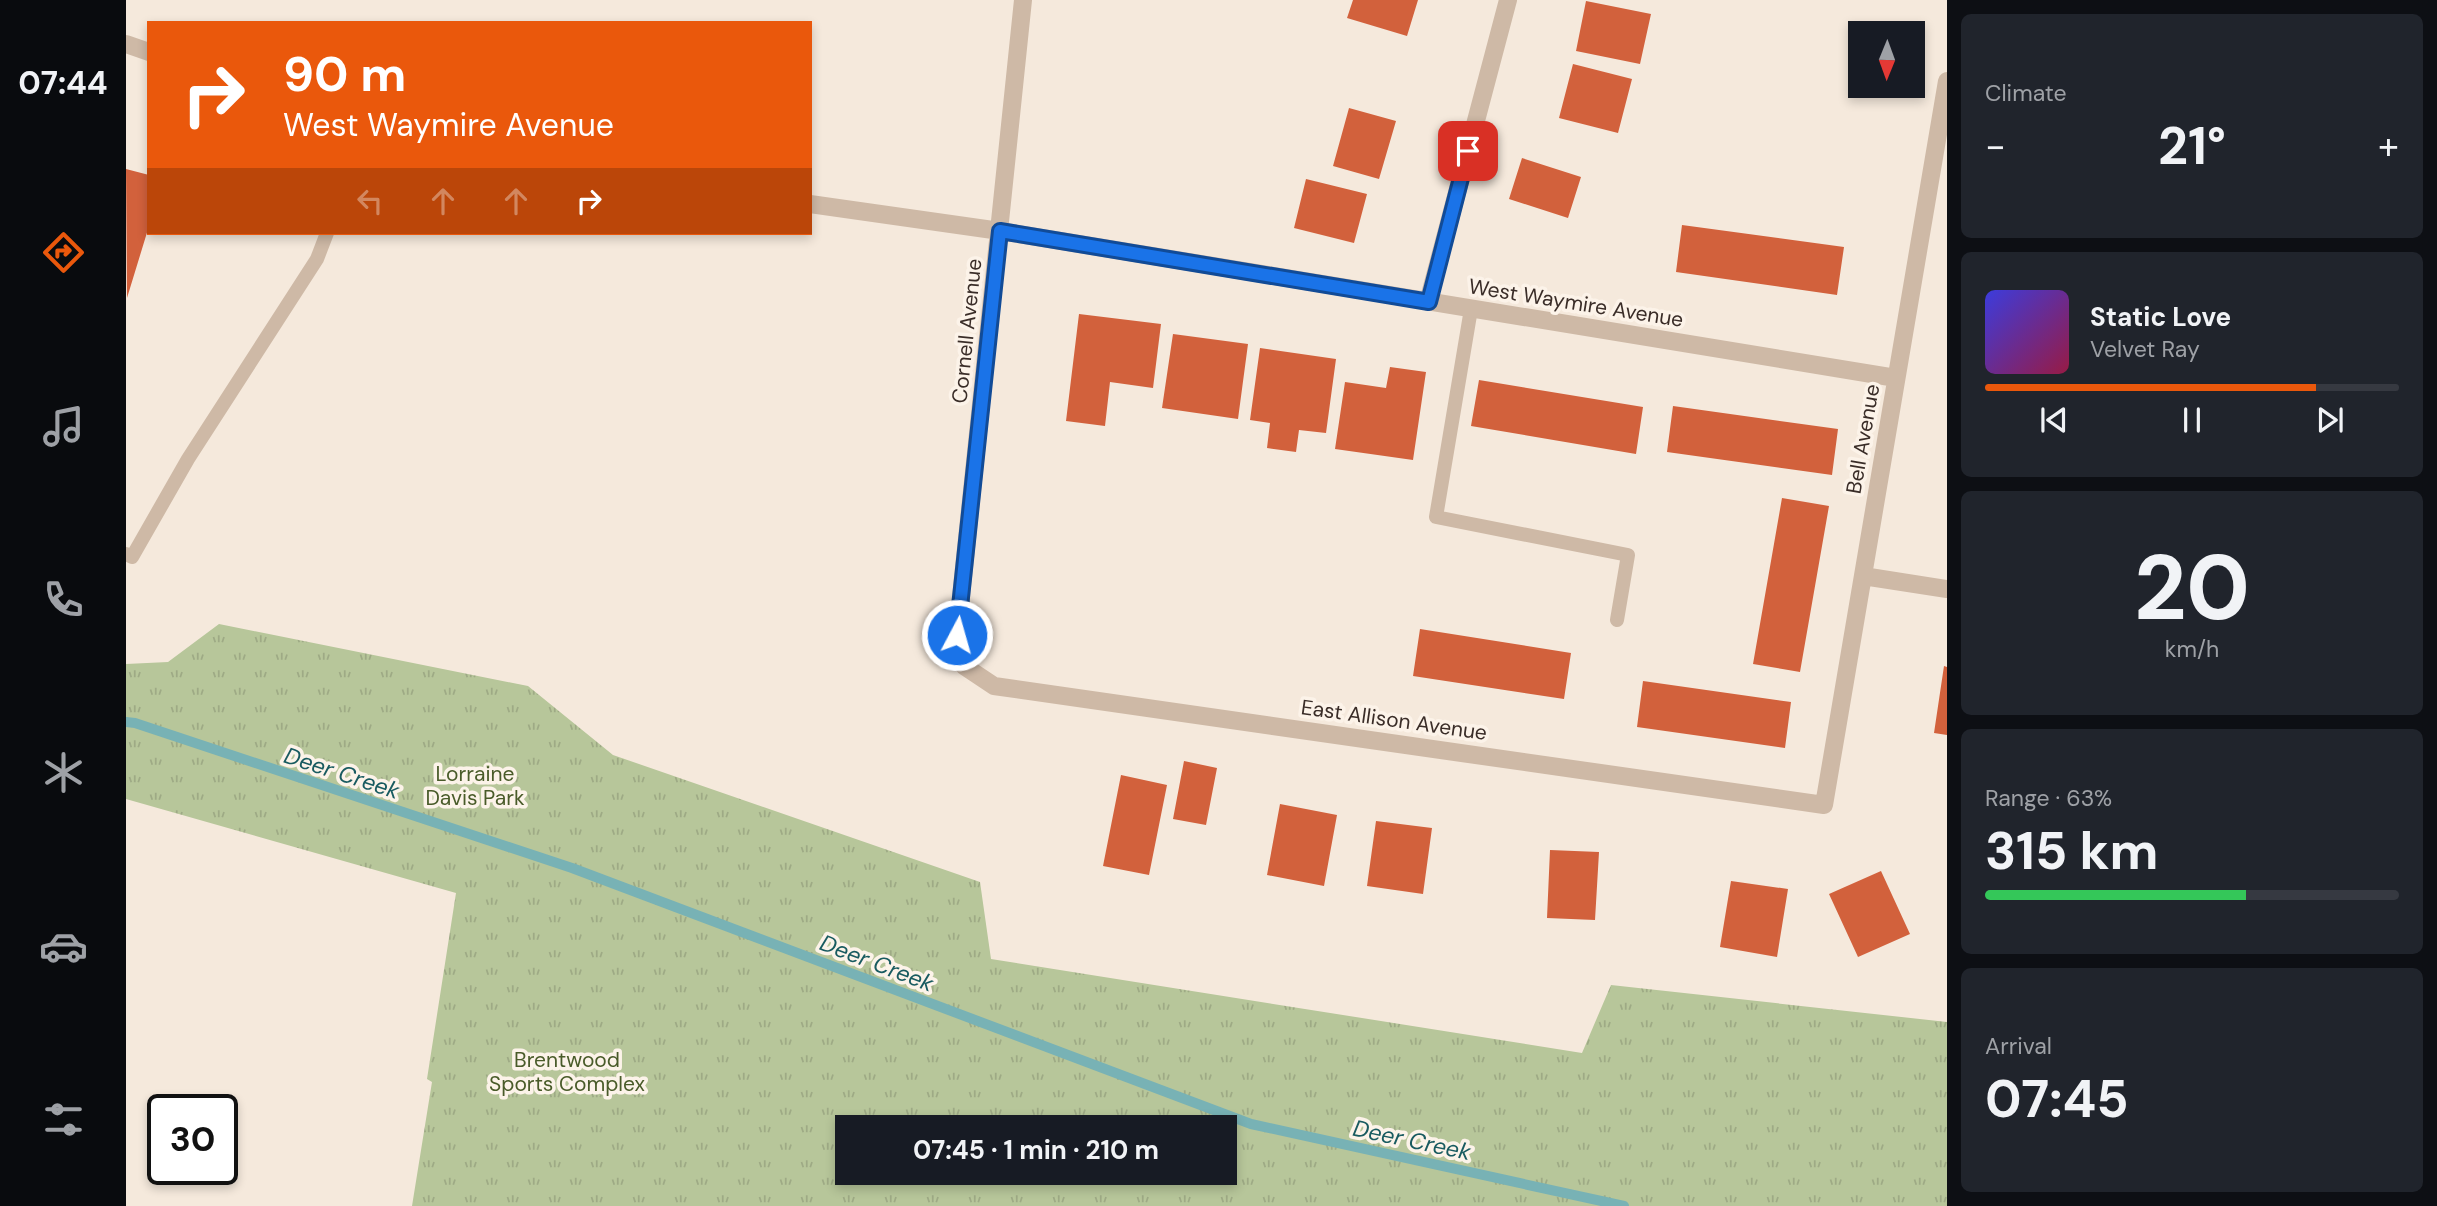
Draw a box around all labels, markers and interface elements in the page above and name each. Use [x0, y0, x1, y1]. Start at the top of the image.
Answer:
north arrow [1848, 21, 1925, 98]
map controls [1848, 21, 1925, 98]
text: 90 m [283, 42, 406, 106]
icon: right [168, 49, 259, 140]
text: 07:44 [18, 62, 108, 104]
text: Climate [1985, 78, 2067, 108]
text: West Waymire Avenue [283, 104, 614, 146]
text: 21° [2158, 112, 2226, 180]
pin [1438, 121, 1498, 181]
text: − [1985, 121, 2006, 171]
text: + [2378, 121, 2399, 171]
icon: arrive [1449, 132, 1487, 170]
icon: left [351, 182, 389, 220]
icon: ahead [424, 182, 462, 220]
icon: ahead [497, 182, 535, 220]
icon: right [570, 182, 608, 220]
icon: directions [39, 228, 88, 277]
street label: Cornell Avenue [945, 257, 989, 405]
street label: West Waymire Avenue [1467, 272, 1685, 334]
text: Static Love [2090, 300, 2231, 334]
text: Velvet Ray [2090, 334, 2200, 364]
street label: Bell Avenue [1840, 382, 1886, 496]
icon: previous [2035, 401, 2073, 439]
icon: pause [2173, 401, 2211, 439]
icon: next [2311, 401, 2349, 439]
icon: music [39, 402, 88, 451]
text: 20 [2134, 529, 2250, 647]
icon: phone [39, 575, 88, 624]
position arrow [920, 598, 994, 672]
text: km/h [2165, 634, 2219, 664]
street label: East Allison Avenue [1299, 693, 1489, 747]
water label: Deer Creek [280, 740, 404, 806]
icon: climate [39, 748, 88, 797]
park label: Lorraine Davis Park [425, 760, 525, 812]
text: Range · 63% [1985, 783, 2112, 813]
text: 315 km [1985, 817, 2158, 885]
icon: car [39, 922, 88, 971]
water label: Deer Creek [816, 928, 939, 999]
text: Arrival [1985, 1031, 2052, 1061]
park label: Brentwood Sports Complex [489, 1046, 645, 1098]
text: 07:45 [1985, 1065, 2129, 1133]
speed limit sign: 30 [147, 1094, 238, 1185]
icon: filters [39, 1095, 88, 1144]
water label: Deer Creek [1350, 1113, 1474, 1167]
text: 07:45 · 1 min · 210 m [913, 1133, 1159, 1167]

